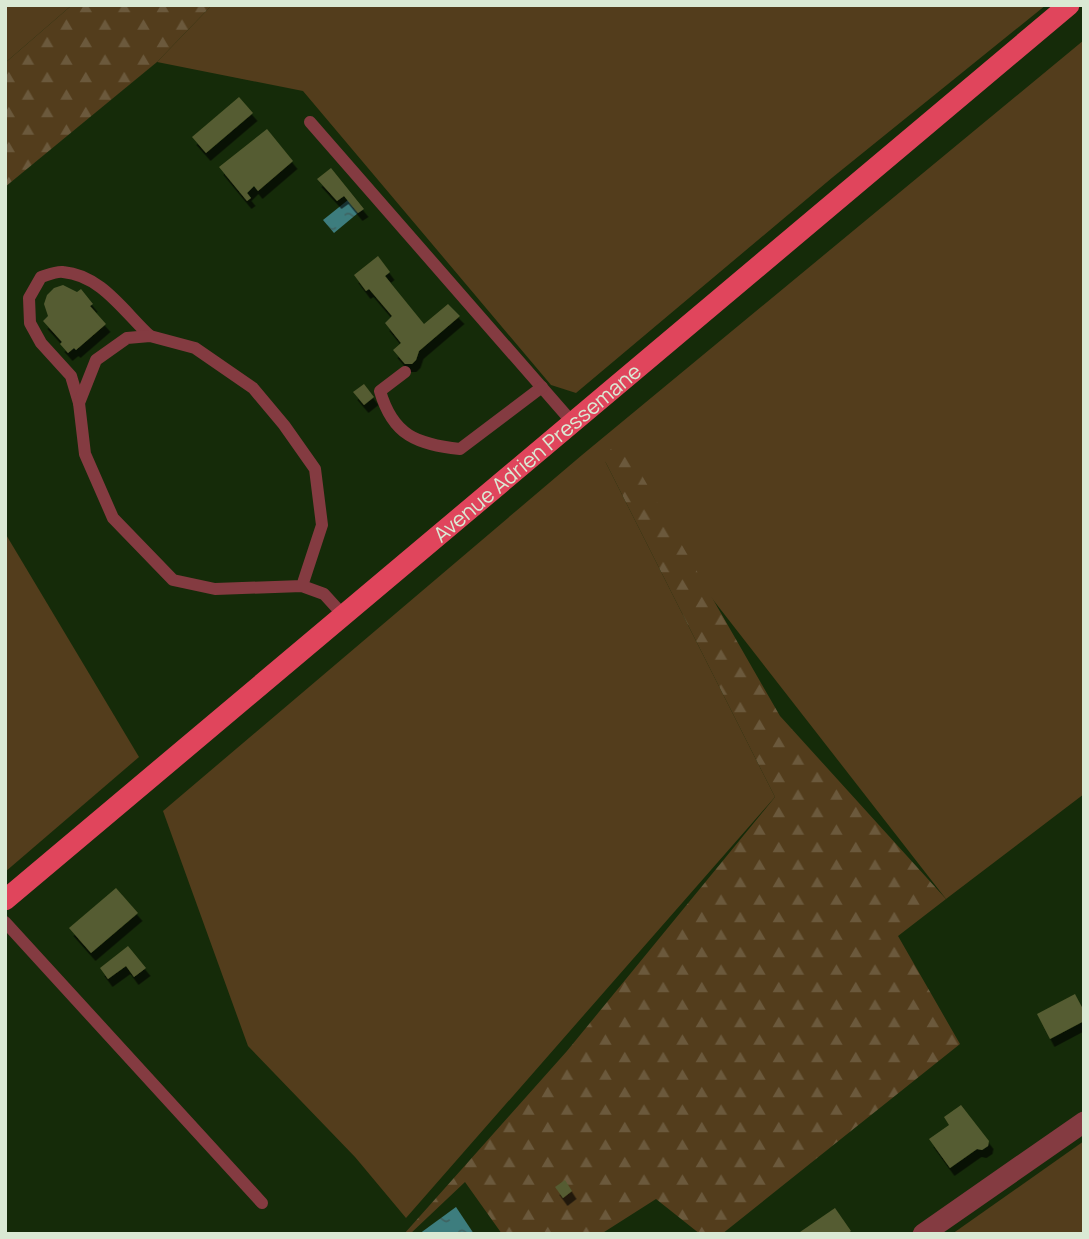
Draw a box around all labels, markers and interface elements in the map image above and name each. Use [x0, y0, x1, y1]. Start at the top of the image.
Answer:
street label: Avenue Adrien Pressemane [427, 357, 647, 548]

